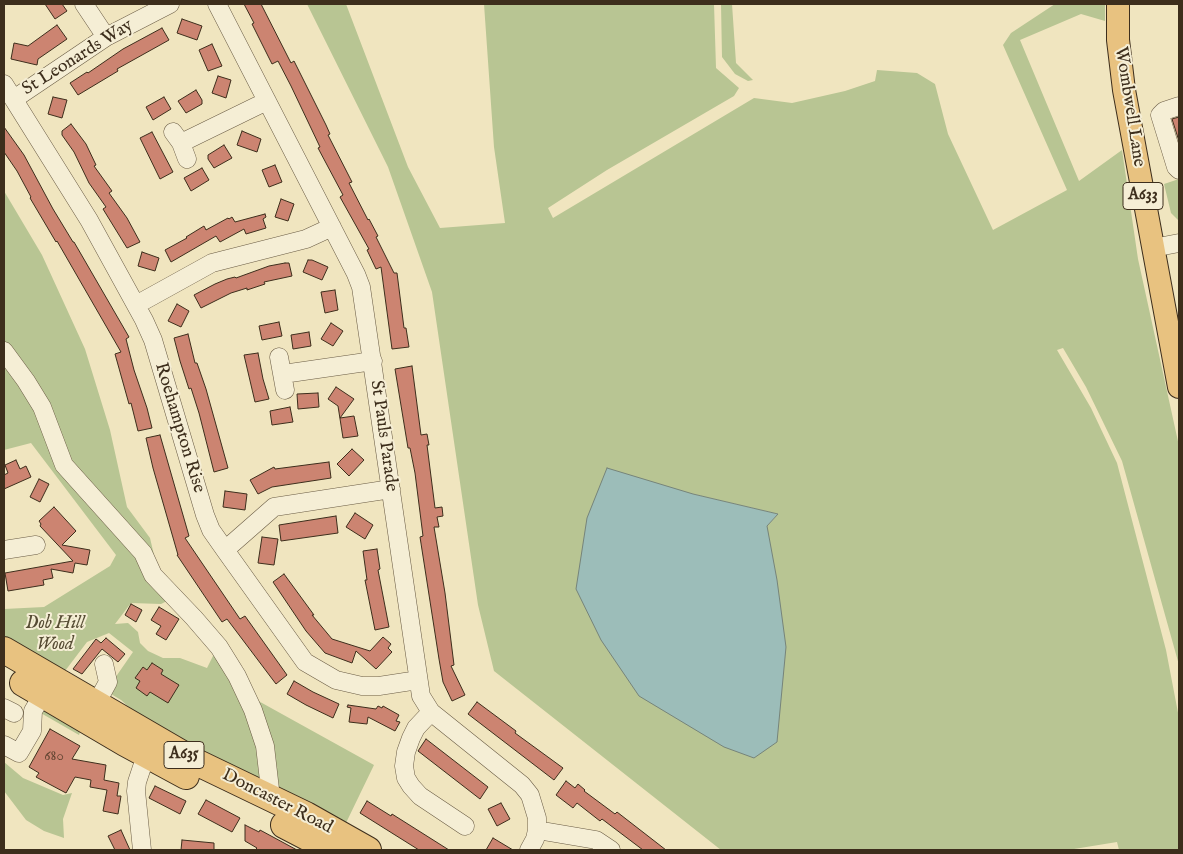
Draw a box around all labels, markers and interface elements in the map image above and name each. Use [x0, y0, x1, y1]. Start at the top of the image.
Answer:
street label: St Leonards Way [19, 15, 137, 101]
street label: Wombwell Lane [1109, 45, 1149, 169]
road number: A633 [1123, 182, 1163, 210]
street label: Roehampton Rise [149, 360, 209, 496]
street label: St Pauls Parade [364, 379, 402, 493]
park label: Dob Hill Wood [25, 613, 85, 656]
road number: A635 [164, 742, 204, 768]
house number: 680 [44, 748, 64, 766]
street label: Doncaster Road [218, 765, 336, 839]

